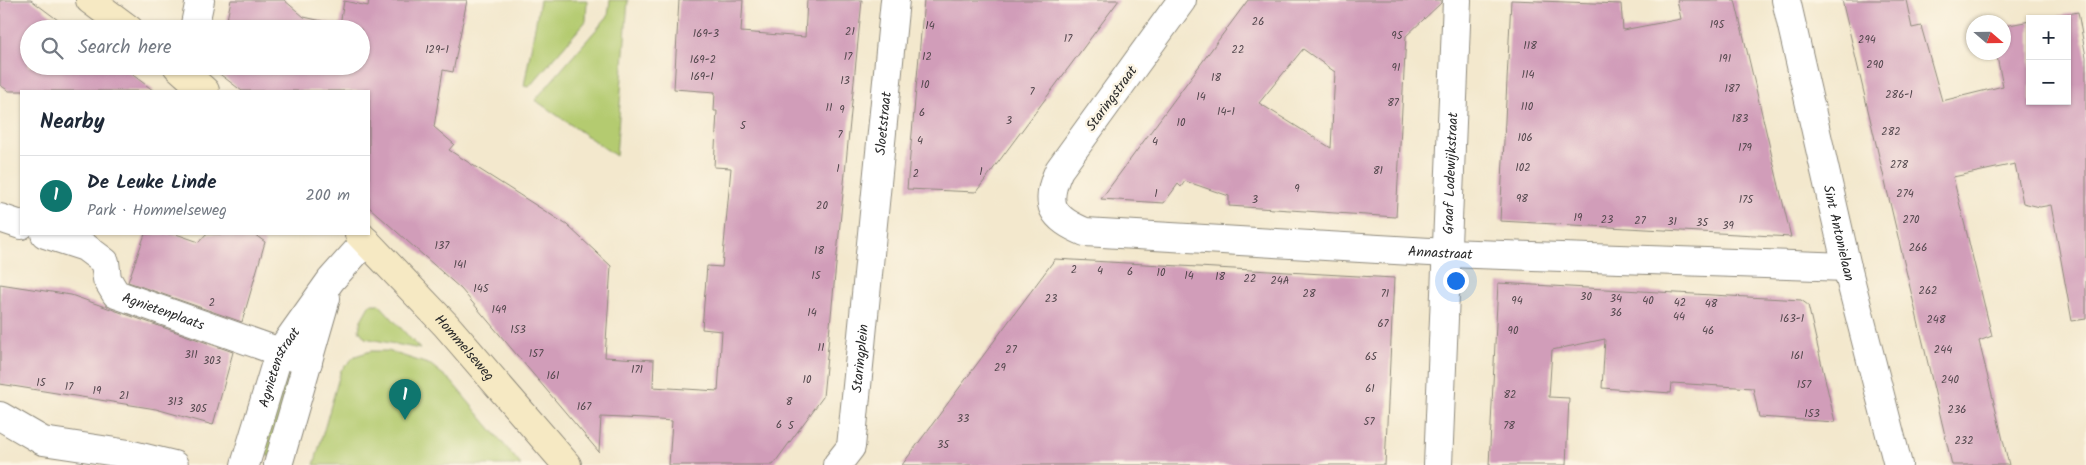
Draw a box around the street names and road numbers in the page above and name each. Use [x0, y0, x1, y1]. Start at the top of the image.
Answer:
street label: Staringstraat [1081, 61, 1143, 136]
street label: Sloetstraat [870, 90, 898, 156]
street label: Graaf Lodewijkstraat [1437, 111, 1464, 235]
street label: Sint Antonielaan [1817, 183, 1860, 284]
street label: Annastraat [1407, 241, 1474, 266]
street label: Agnietenplaats [119, 287, 207, 337]
street label: Hommelseweg [429, 309, 500, 386]
street label: Agnietenstraat [253, 322, 307, 410]
street label: Staringplein [846, 323, 875, 394]

